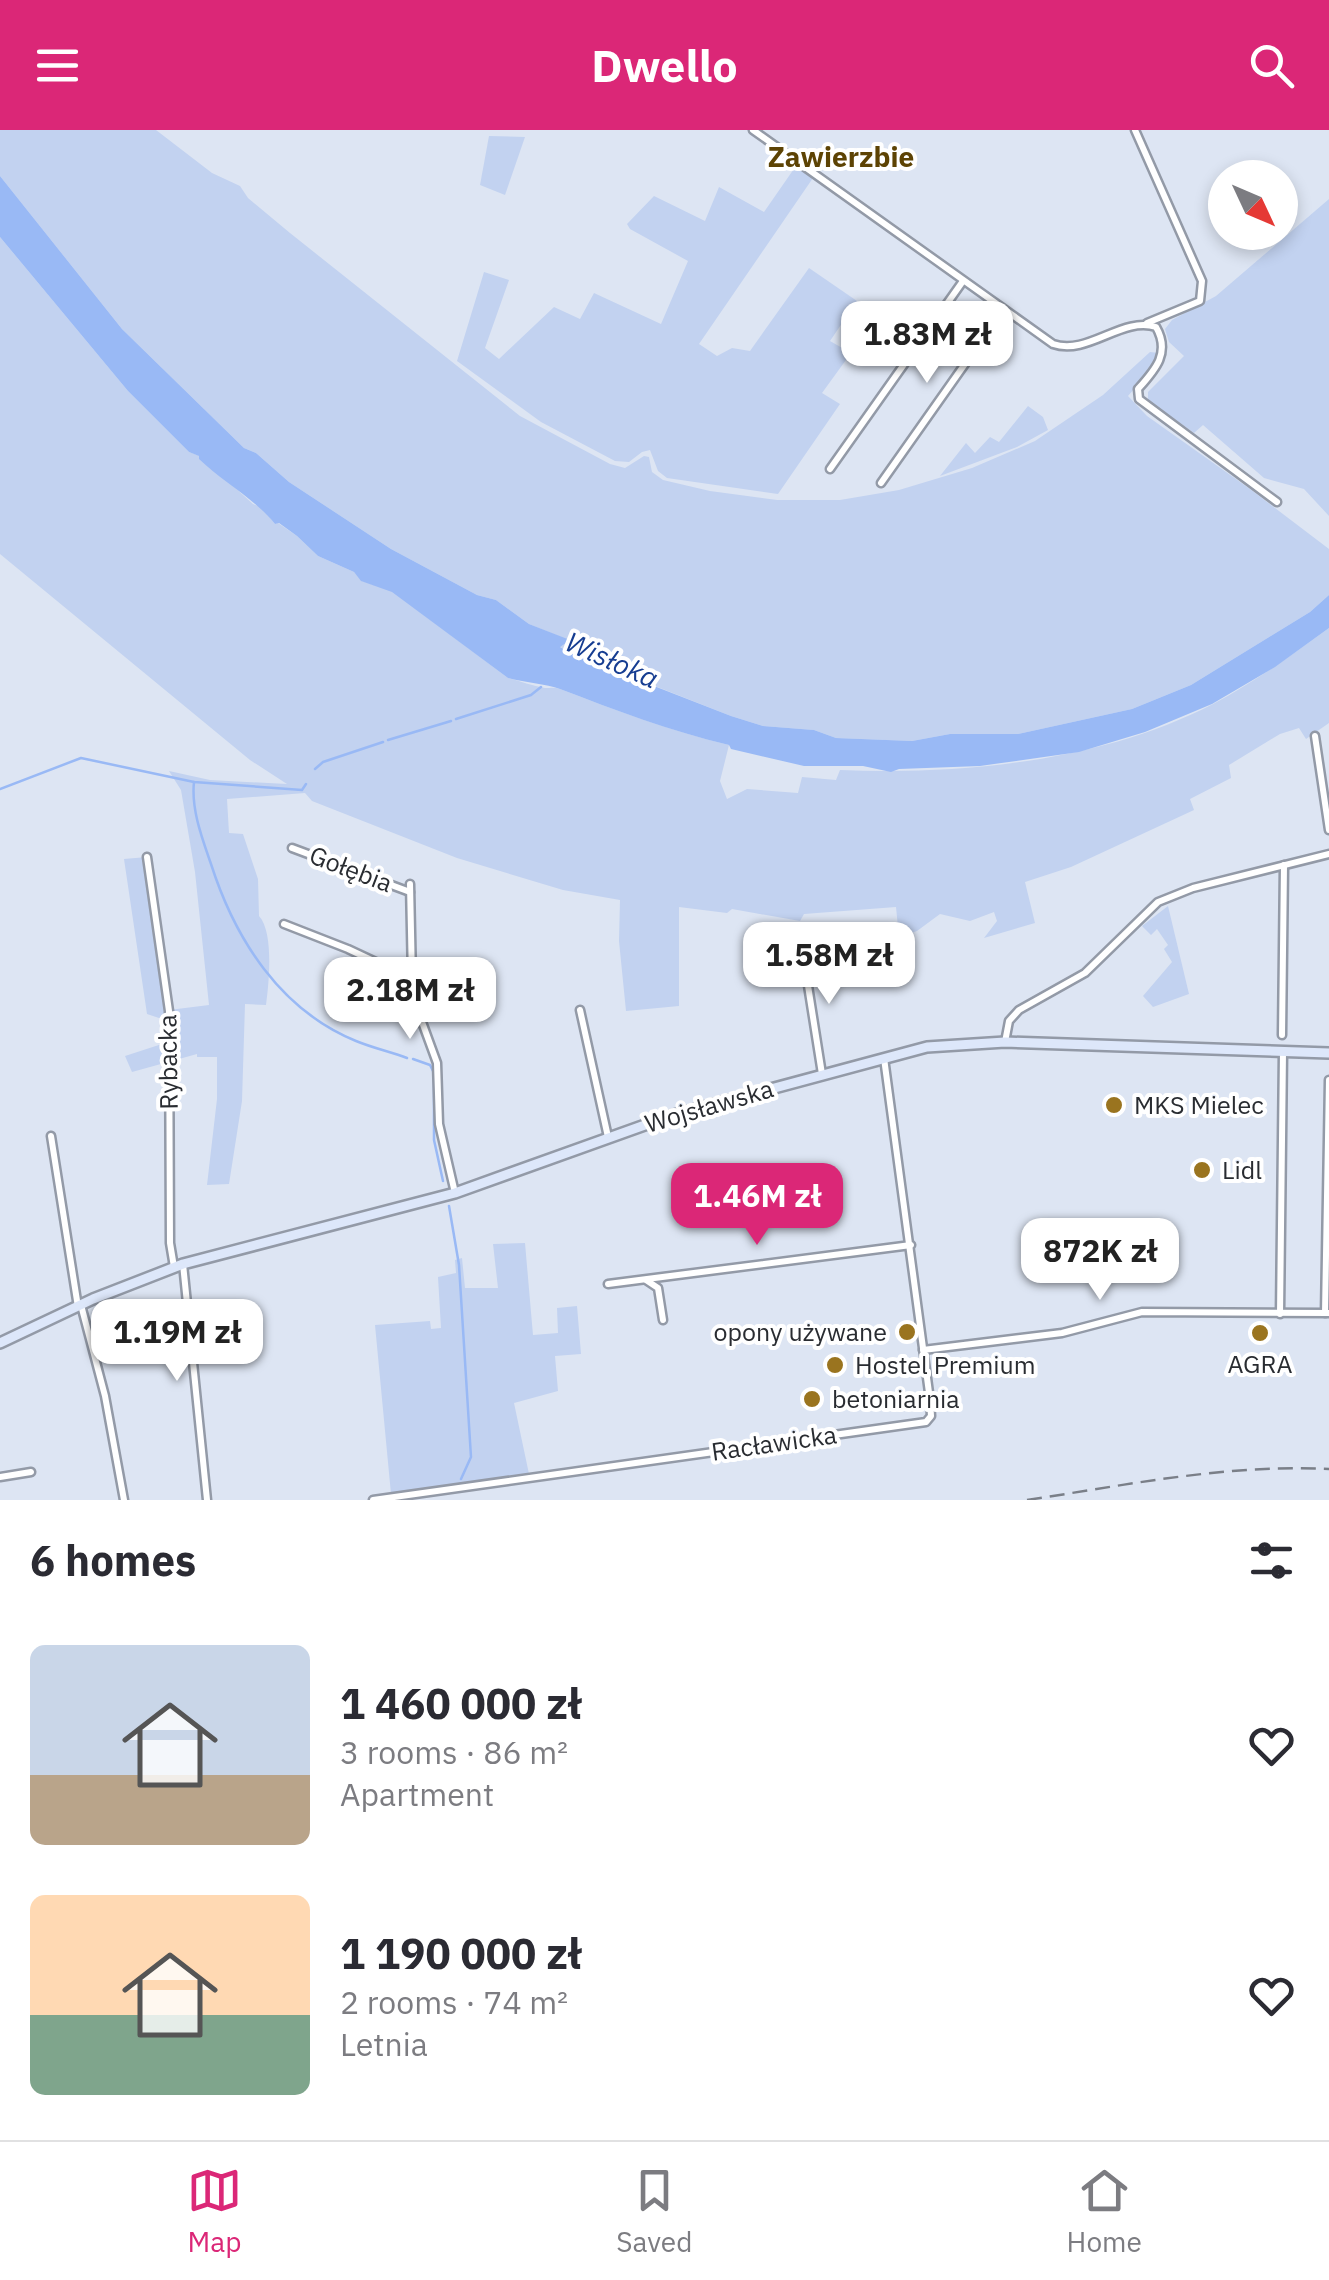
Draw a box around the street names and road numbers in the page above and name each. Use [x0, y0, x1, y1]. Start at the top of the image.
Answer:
street label: Gołębia [305, 838, 397, 899]
street label: Rybacka [150, 1014, 185, 1110]
street label: Wojsławska [641, 1071, 777, 1140]
street label: Racławicka [709, 1417, 839, 1468]

